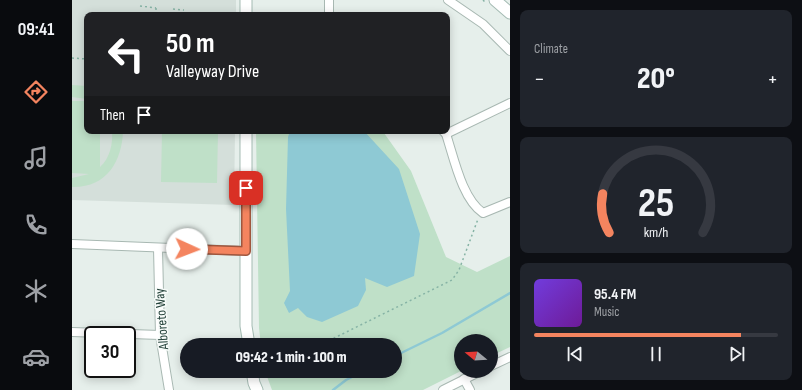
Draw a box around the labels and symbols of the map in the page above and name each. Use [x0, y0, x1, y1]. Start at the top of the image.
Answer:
pin [229, 171, 263, 205]
position arrow [166, 228, 208, 270]
street label: Alboreto Way [151, 287, 172, 351]
speed limit sign: 30 [84, 326, 136, 378]
north arrow [454, 334, 498, 378]

